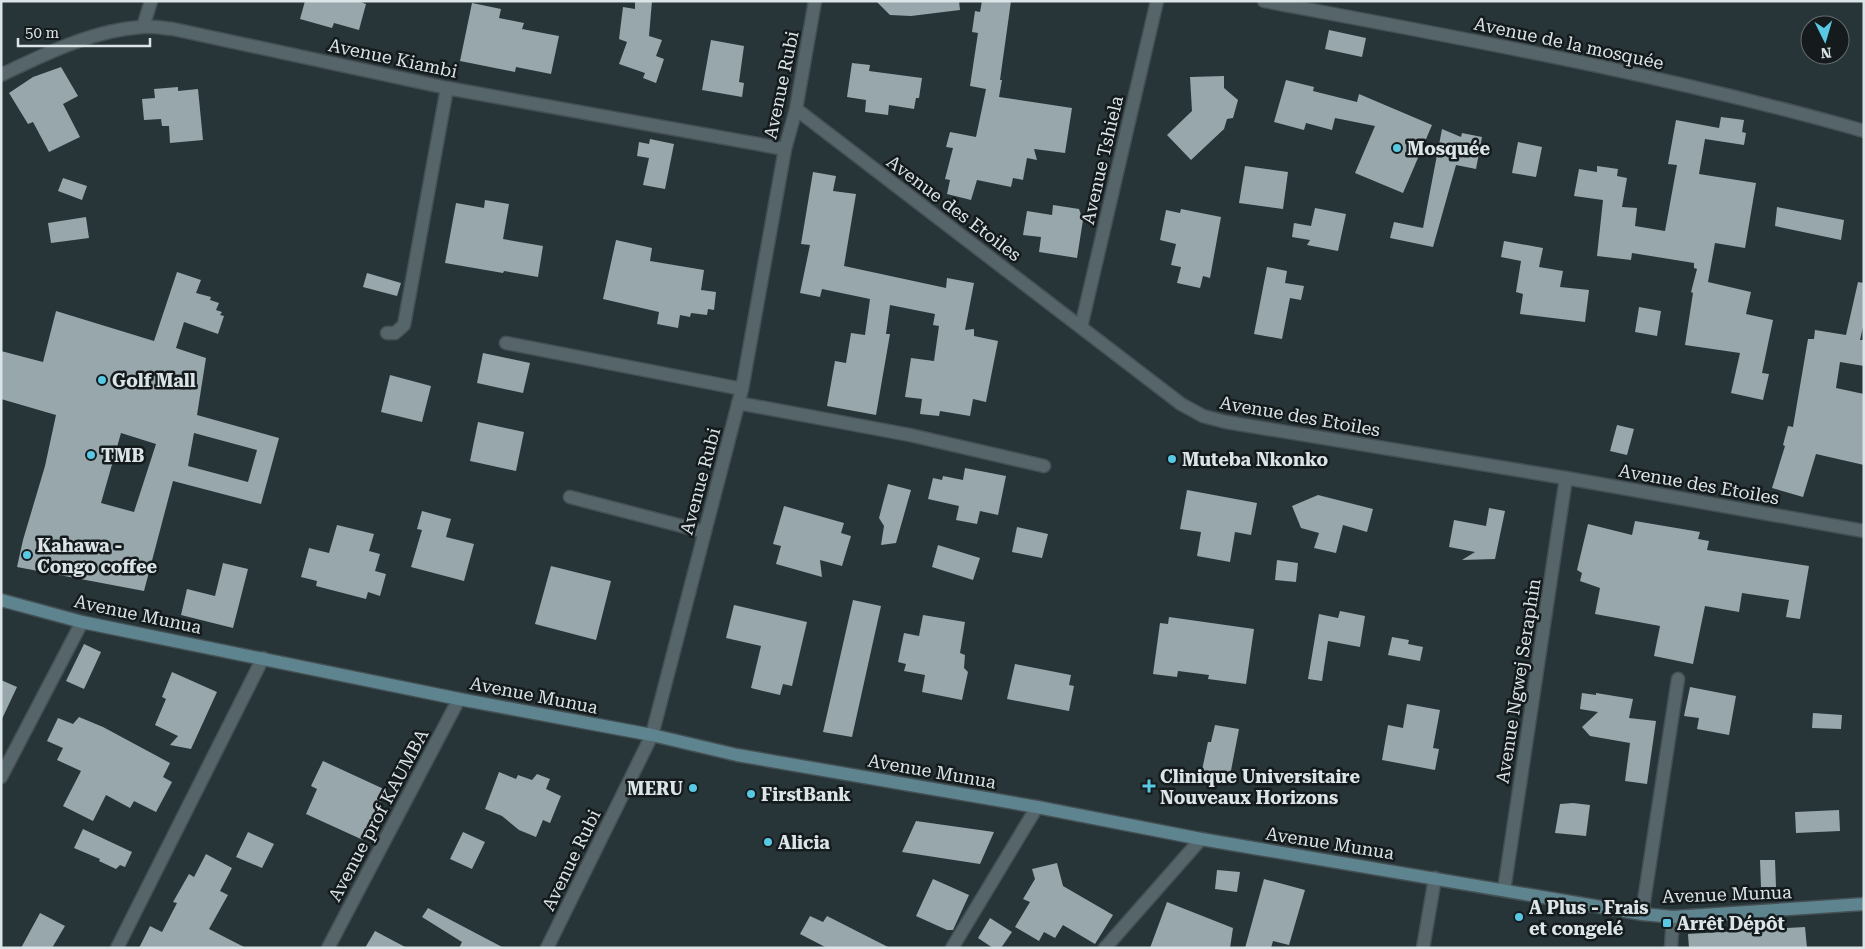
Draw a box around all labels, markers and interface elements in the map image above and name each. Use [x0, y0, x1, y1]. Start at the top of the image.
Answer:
street label: Avenue de la mosquée [1472, 13, 1666, 73]
scale bar [18, 15, 150, 47]
north arrow [1800, 15, 1850, 65]
text: 50 m [25, 24, 60, 42]
street label: Avenue Rubi [759, 29, 803, 141]
street label: Avenue Kiambi [327, 34, 460, 82]
text: N [1820, 45, 1832, 61]
street label: Avenue Tshiela [1077, 93, 1127, 226]
place label: Mosquée [1407, 138, 1490, 159]
marker: Mosquée [1391, 142, 1403, 154]
street label: Avenue des Etoiles [883, 151, 1025, 265]
place label: Golf Mall [112, 370, 196, 391]
marker: Golf Mall [96, 374, 108, 386]
street label: Avenue des Etoiles [1218, 392, 1382, 440]
street label: Avenue Rubi [676, 425, 724, 537]
place label: TMB [101, 445, 144, 466]
marker: TMB [85, 449, 97, 461]
place label: Muteba Nkonko [1182, 449, 1329, 470]
marker: Muteba Nkonko [1166, 453, 1178, 465]
street label: Avenue des Etoiles [1617, 460, 1781, 508]
place label: Kahawa - Congo coffee [37, 535, 158, 577]
marker: Kahawa - Congo coffee [21, 549, 33, 561]
street label: Avenue Ngwej Seraphin [1491, 577, 1545, 785]
street label: Avenue Munua [72, 590, 204, 638]
street label: Avenue Munua [468, 672, 600, 718]
street label: Avenue prof KAUMBA [324, 725, 433, 905]
street label: Avenue Munua [866, 749, 998, 793]
place label: Clinique Universitaire Nouveaux Horizons [1160, 766, 1360, 808]
place label: MERU [627, 778, 683, 799]
marker: Clinique Universitaire Nouveaux Horizons [1142, 779, 1156, 793]
marker: MERU [687, 782, 699, 794]
place label: FirstBank [761, 784, 851, 805]
marker: FirstBank [745, 788, 757, 800]
street label: Avenue Rubi [537, 806, 605, 914]
street label: Avenue Munua [1264, 822, 1396, 864]
place label: Alicia [778, 832, 830, 853]
marker: Alicia [762, 836, 774, 848]
street label: Avenue Munua [1662, 881, 1792, 907]
place label: A Plus - Frais et congelé [1529, 897, 1649, 939]
marker: A Plus - Frais et congelé [1513, 911, 1525, 923]
place label: Arrêt Dépôt [1677, 913, 1785, 934]
marker: Arrêt Dépôt [1661, 917, 1673, 929]

